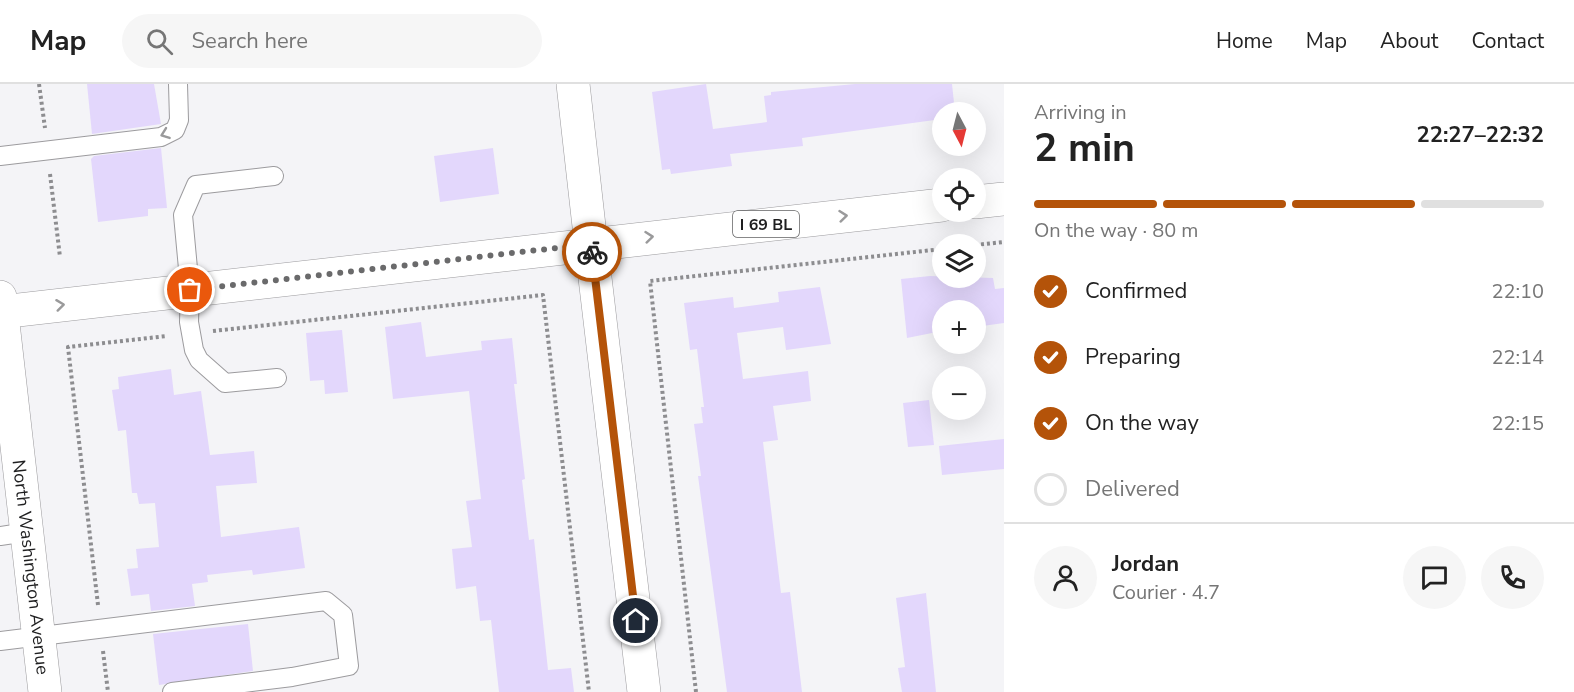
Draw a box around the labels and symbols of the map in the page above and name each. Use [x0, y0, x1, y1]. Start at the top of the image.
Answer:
north arrow [932, 102, 986, 156]
one-way arrow [160, 127, 170, 140]
one-way arrow [838, 210, 848, 223]
road number: I 69 BL [733, 211, 799, 237]
courier [562, 222, 622, 282]
one-way arrow [645, 231, 654, 244]
pin [164, 264, 215, 315]
one-way arrow [55, 299, 64, 312]
street label: North Washington Avenue [7, 459, 55, 676]
pin [610, 595, 661, 646]

